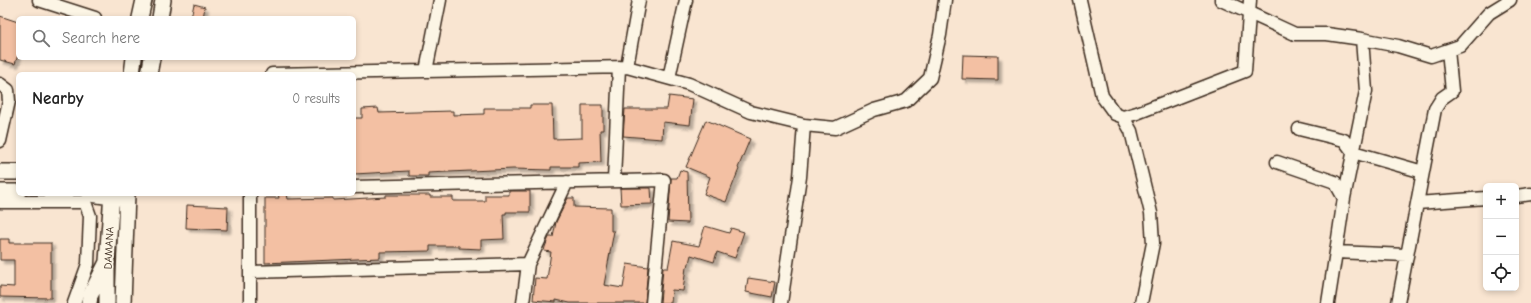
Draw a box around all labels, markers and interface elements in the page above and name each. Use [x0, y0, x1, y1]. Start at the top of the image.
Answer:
search box [16, 16, 356, 60]
icon: search [30, 27, 52, 49]
text: Search here [62, 29, 140, 47]
text: Nearby [32, 89, 83, 108]
text: 0 results [292, 91, 340, 106]
map controls [1483, 183, 1519, 291]
button: + [1483, 183, 1519, 219]
button: − [1483, 219, 1519, 255]
street label: DAMANA [101, 226, 117, 270]
button: locate [1483, 255, 1519, 291]

